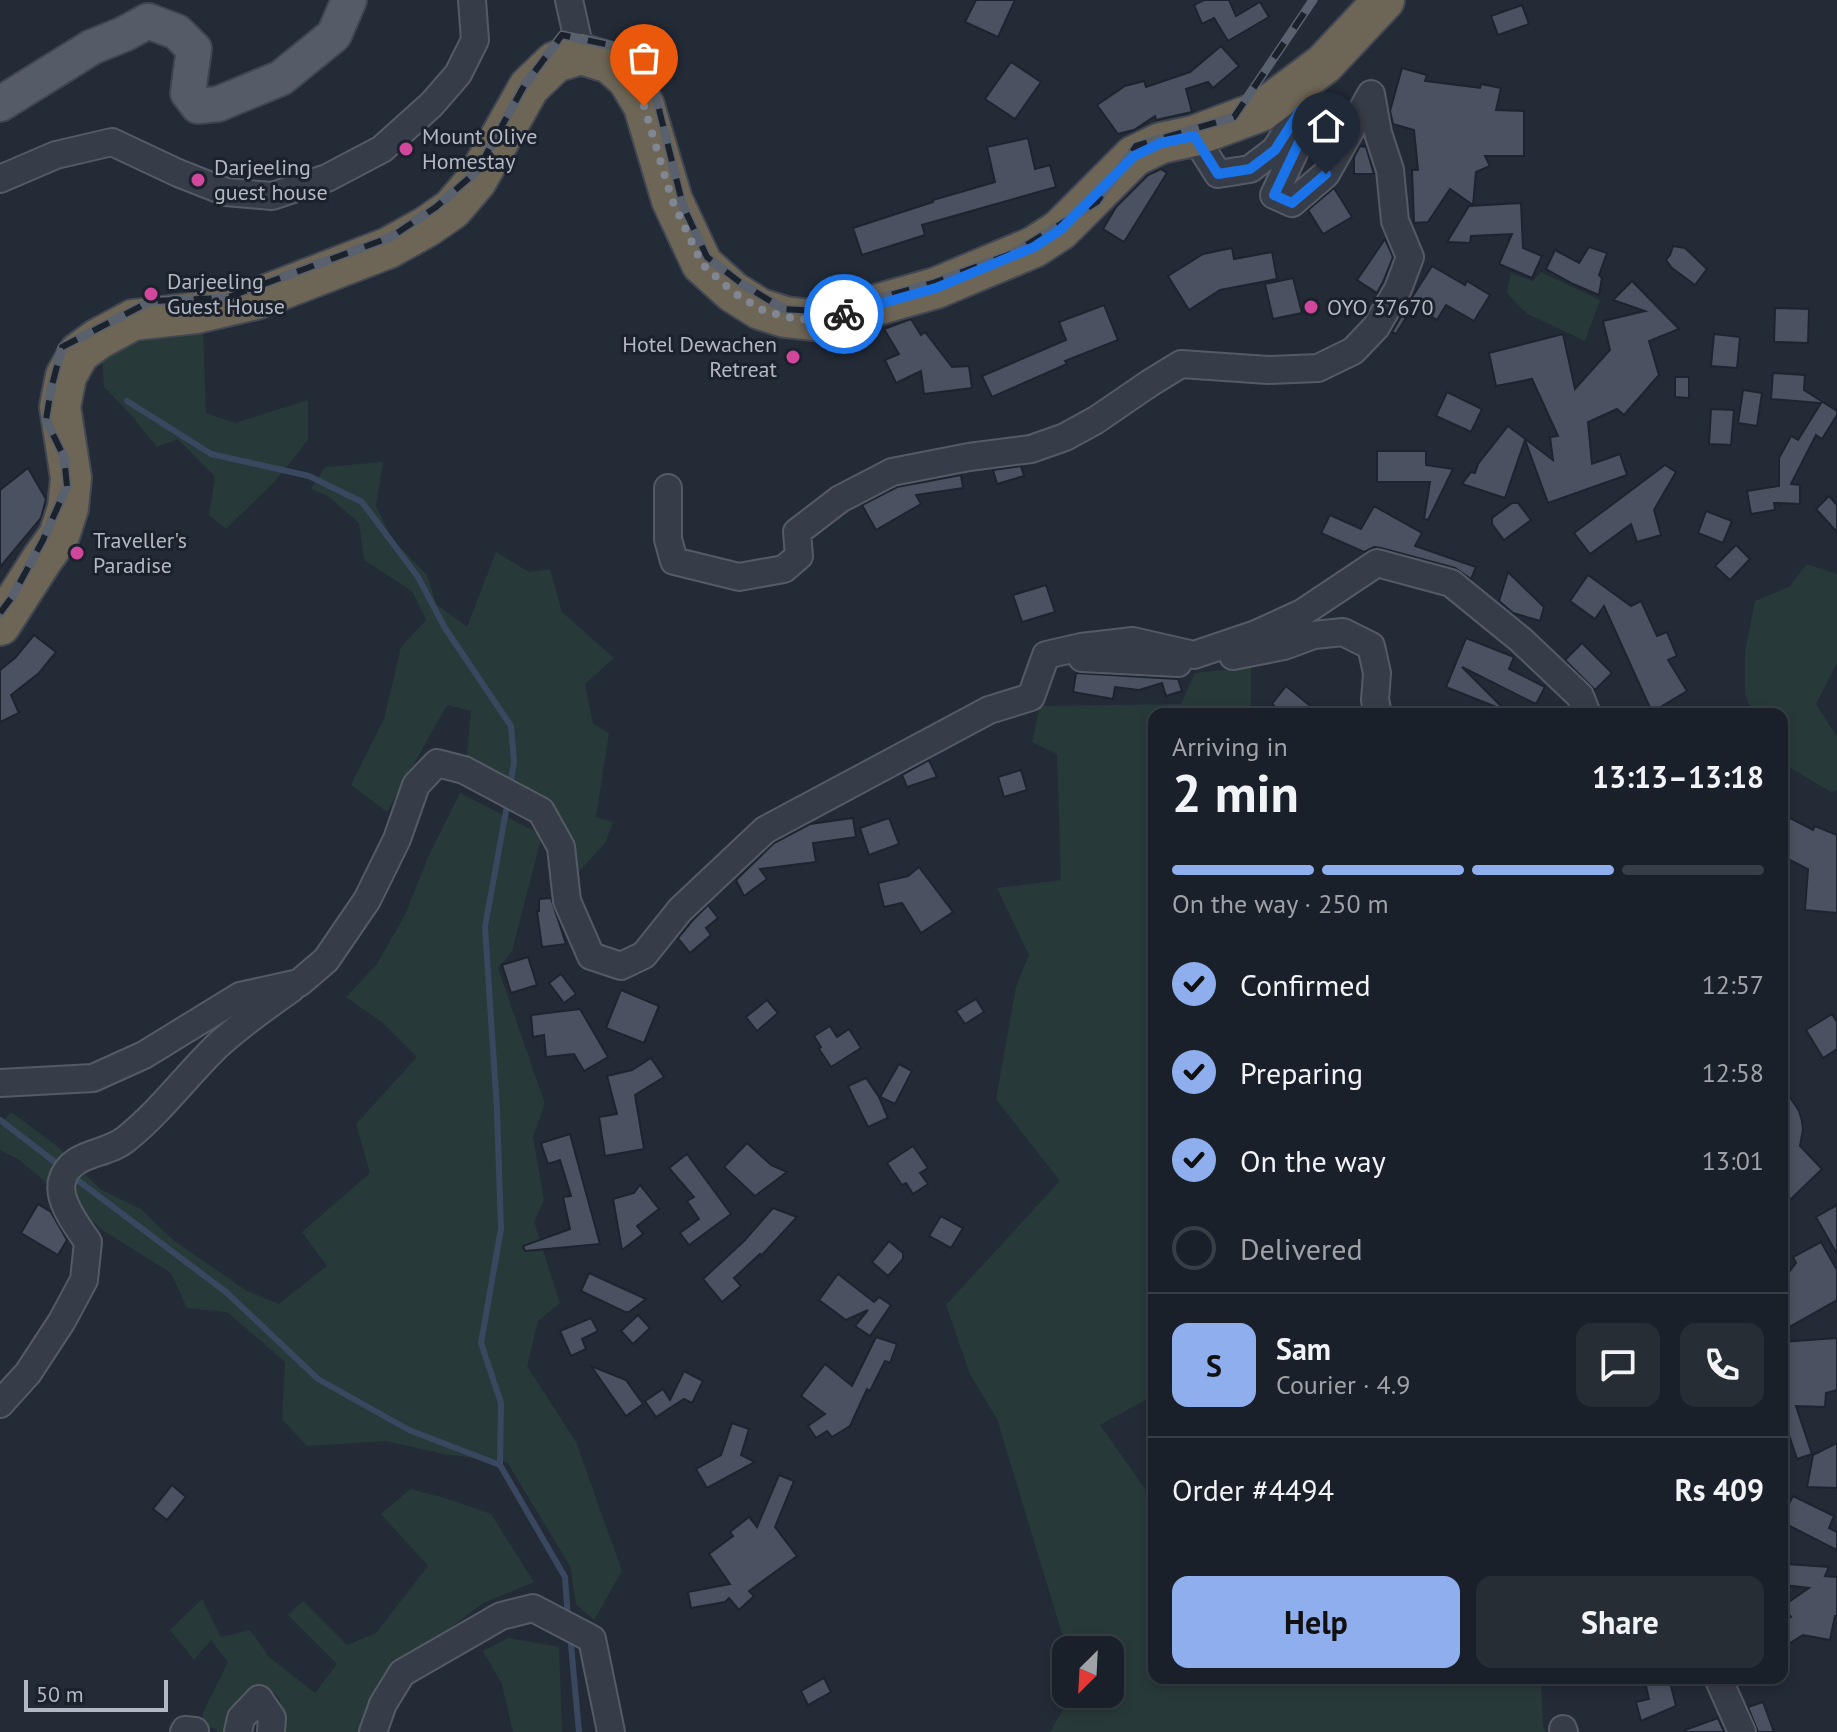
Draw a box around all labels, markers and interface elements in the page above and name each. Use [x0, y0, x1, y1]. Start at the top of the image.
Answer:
pin [610, 24, 678, 106]
icon: bag [622, 36, 666, 80]
pin [1292, 92, 1360, 174]
icon: home [1304, 104, 1348, 148]
place label: Mount Olive Homestay [422, 122, 537, 175]
marker: Mount Olive Homestay [397, 140, 415, 158]
place label: Darjeeling guest house [214, 153, 328, 206]
marker: Darjeeling guest house [189, 171, 207, 189]
place label: Darjeeling Guest House [167, 267, 285, 320]
courier [804, 274, 884, 354]
marker: Darjeeling Guest House [142, 285, 160, 303]
icon: bike [822, 292, 866, 336]
place label: OYO 37670 [1327, 293, 1433, 321]
marker: OYO 37670 [1302, 298, 1320, 316]
place label: Hotel Dewachen Retreat [622, 330, 778, 383]
marker: Hotel Dewachen Retreat [784, 348, 802, 366]
place label: Traveller's Paradise [93, 526, 187, 579]
marker: Traveller's Paradise [68, 544, 86, 562]
text: Arriving in [1172, 730, 1288, 763]
text: 13:13–13:18 [1592, 757, 1764, 796]
text: 2 min [1172, 759, 1299, 826]
text: On the way · 250 m [1172, 887, 1389, 920]
icon: check [1172, 962, 1216, 1006]
text: Confirmed [1240, 965, 1371, 1004]
text: 12:57 [1702, 968, 1764, 1001]
icon: check [1172, 1050, 1216, 1094]
text: Preparing [1240, 1053, 1363, 1092]
text: 12:58 [1702, 1056, 1764, 1089]
icon: check [1172, 1138, 1216, 1182]
text: On the way [1240, 1141, 1386, 1180]
text: 13:01 [1702, 1144, 1764, 1177]
text: Delivered [1240, 1229, 1363, 1268]
button: chat [1576, 1323, 1660, 1407]
button: phone [1680, 1323, 1764, 1407]
text: Sam [1276, 1329, 1331, 1368]
text: S [1206, 1346, 1222, 1385]
text: Courier · 4.9 [1276, 1368, 1410, 1401]
text: Order #4494 [1172, 1470, 1334, 1509]
text: Rs 409 [1675, 1470, 1764, 1509]
button: Help [1172, 1576, 1460, 1668]
button: Share [1476, 1576, 1764, 1668]
north arrow [1052, 1636, 1124, 1708]
map controls [1052, 1636, 1124, 1708]
scale bar [24, 1676, 168, 1712]
text: 50 m [36, 1680, 84, 1708]

